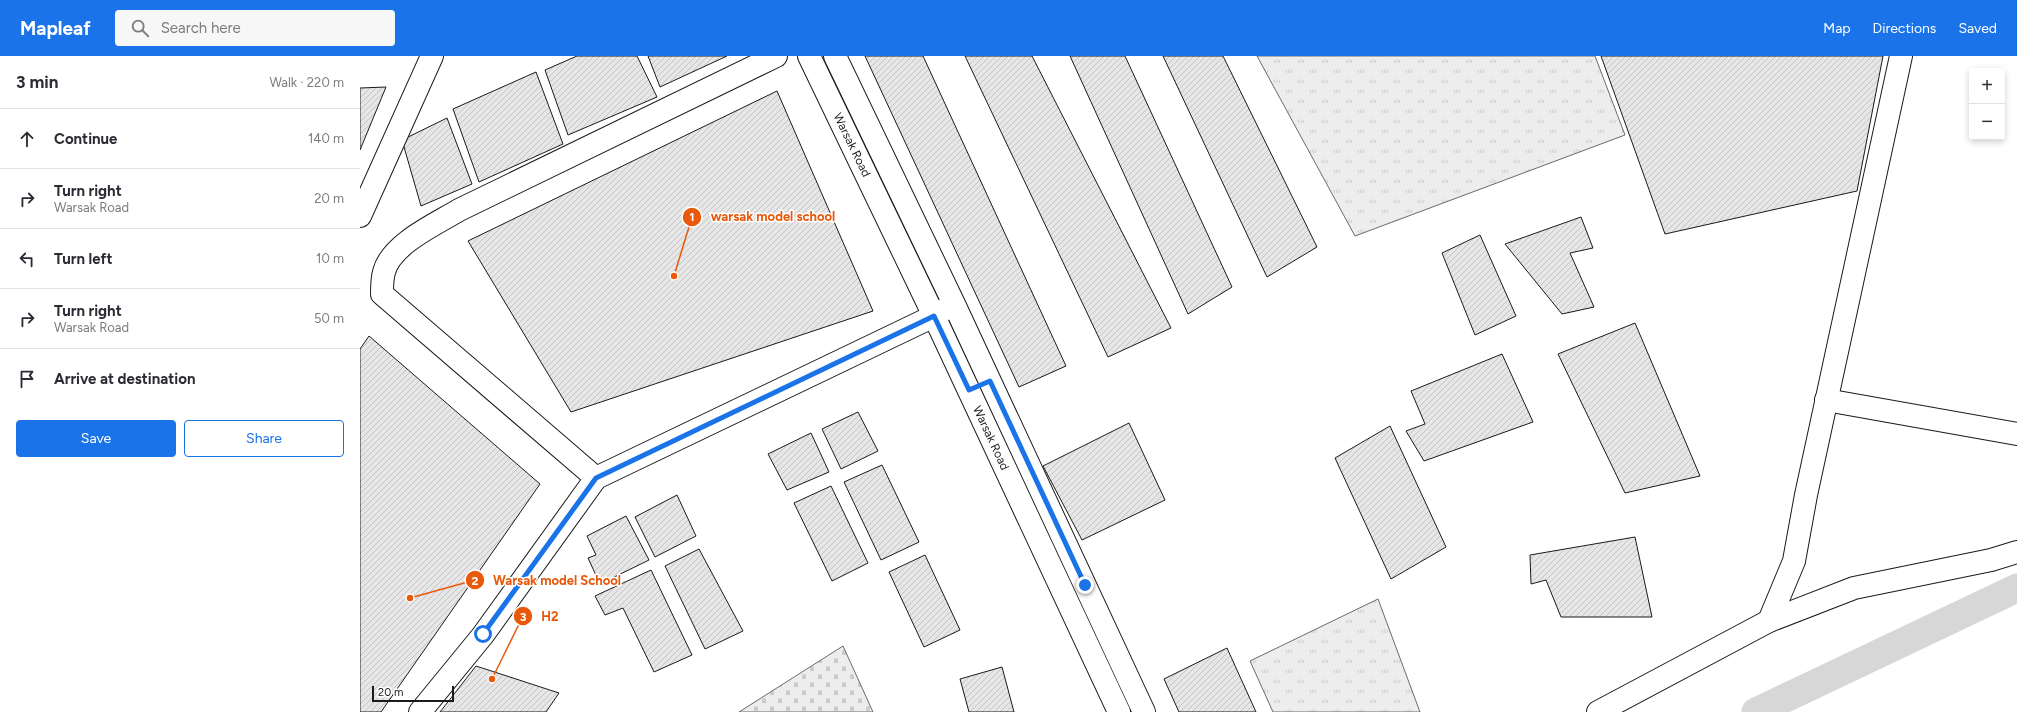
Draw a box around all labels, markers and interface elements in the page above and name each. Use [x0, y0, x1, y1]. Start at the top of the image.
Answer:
search box [115, 10, 395, 46]
text: Mapleaf [20, 17, 91, 40]
icon: search [129, 17, 151, 39]
text: Search here [161, 19, 241, 37]
text: Map [1823, 20, 1851, 37]
text: Directions [1873, 20, 1936, 37]
text: Saved [1958, 20, 1997, 37]
map controls [1969, 68, 2005, 140]
button: + [1969, 68, 2005, 104]
text: 3 min [16, 72, 58, 92]
text: Walk · 220 m [269, 75, 344, 90]
button: − [1969, 104, 2005, 140]
street label: Warsak Road [831, 111, 873, 179]
icon: ahead [16, 128, 38, 150]
text: Continue [54, 130, 117, 148]
text: 140 m [308, 131, 344, 146]
text: Turn right [54, 182, 122, 200]
icon: right [16, 188, 38, 210]
text: 20 m [314, 191, 344, 206]
text: Warsak Road [54, 200, 129, 215]
callout: warsak model school [682, 204, 843, 229]
text: warsak model school [711, 209, 835, 224]
text: 1 [689, 210, 695, 224]
icon: left [16, 248, 38, 270]
text: Turn left [54, 250, 112, 268]
text: 10 m [316, 251, 344, 266]
text: Turn right [54, 302, 122, 320]
icon: right [16, 308, 38, 330]
text: 50 m [314, 311, 344, 326]
text: Warsak Road [54, 320, 129, 335]
icon: arrive [16, 368, 38, 390]
text: Arrive at destination [54, 370, 195, 388]
street label: Warsak Road [970, 404, 1012, 472]
button: Save [16, 420, 176, 457]
button: Share [184, 420, 344, 457]
callout: Warsak model School [465, 568, 629, 593]
text: Warsak model School [493, 573, 621, 588]
text: 2 [472, 574, 479, 588]
route end [1076, 576, 1094, 594]
callout: H2 [513, 604, 567, 629]
text: H2 [541, 609, 559, 624]
text: 3 [520, 610, 527, 624]
route start [474, 625, 492, 643]
scale bar [372, 684, 454, 703]
text: 20 m [378, 686, 403, 699]

